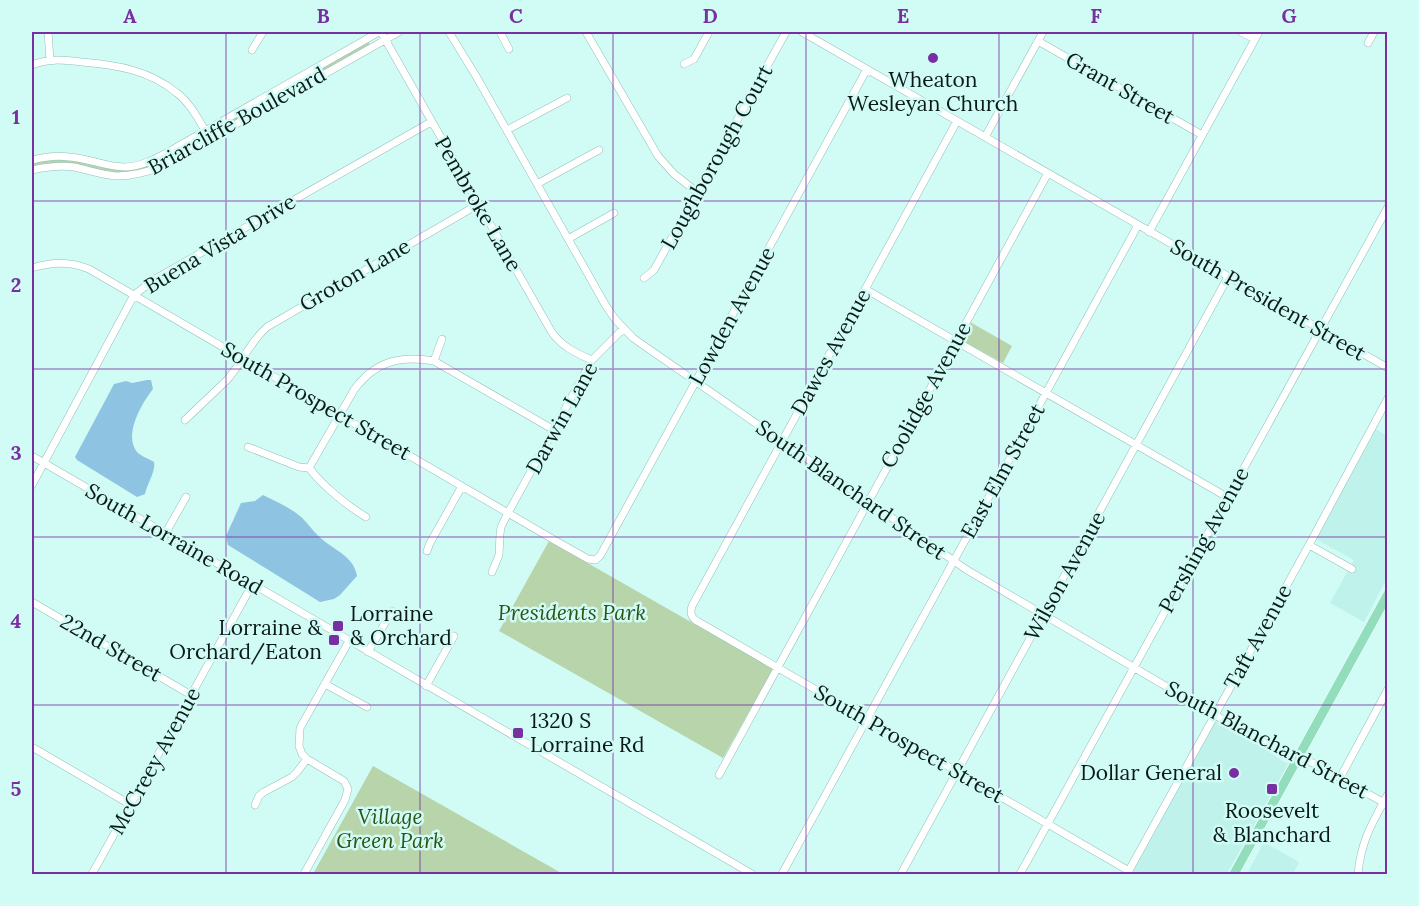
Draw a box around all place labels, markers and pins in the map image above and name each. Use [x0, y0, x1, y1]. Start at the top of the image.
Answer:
marker: Wheaton Wesleyan Church [926, 51, 940, 65]
place label: Wheaton Wesleyan Church [848, 66, 1018, 117]
place label: Lorraine & Orchard [350, 600, 452, 651]
place label: Lorraine & Orchard/Eaton [169, 614, 322, 665]
marker: Lorraine & Orchard [331, 619, 345, 633]
marker: Lorraine & Orchard/Eaton [327, 633, 341, 647]
place label: 1320 S Lorraine Rd [530, 707, 644, 758]
marker: 1320 S Lorraine Rd [511, 726, 525, 740]
place label: Dollar General [1080, 759, 1222, 786]
marker: Dollar General [1227, 766, 1241, 780]
marker: Roosevelt & Blanchard [1265, 782, 1279, 796]
place label: Roosevelt & Blanchard [1213, 797, 1331, 848]

